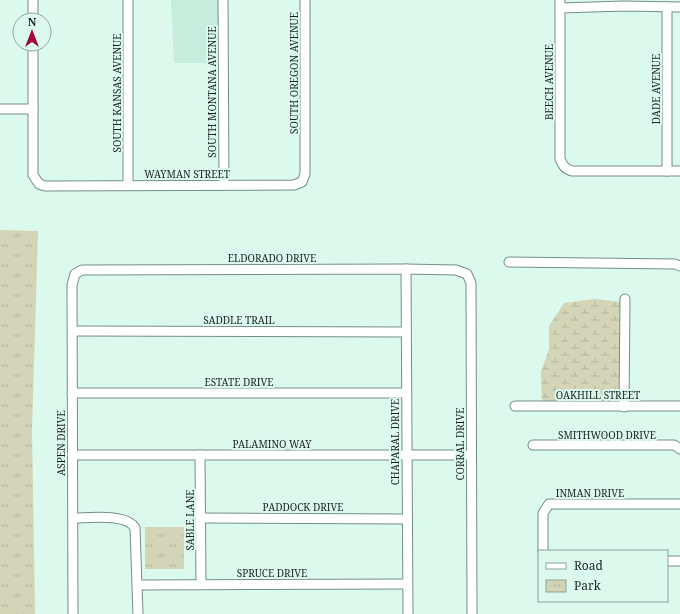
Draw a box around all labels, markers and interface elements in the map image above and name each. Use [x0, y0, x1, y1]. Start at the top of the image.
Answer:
north arrow [12, 12, 52, 52]
street label: SOUTH OREGON AVENUE [287, 12, 301, 134]
text: N [28, 14, 37, 29]
street label: SOUTH MONTANA AVENUE [205, 26, 219, 158]
street label: SOUTH KANSAS AVENUE [110, 34, 124, 152]
street label: BEECH AVENUE [542, 44, 556, 120]
street label: DADE AVENUE [649, 54, 663, 124]
street label: WAYMAN STREET [144, 167, 230, 181]
street label: ELDORADO DRIVE [228, 251, 316, 265]
street label: SADDLE TRAIL [203, 313, 275, 327]
street label: ESTATE DRIVE [205, 375, 273, 389]
street label: OAKHILL STREET [556, 388, 640, 402]
street label: CHAPARAL DRIVE [388, 399, 402, 485]
street label: CORRAL DRIVE [453, 407, 467, 481]
street label: ASPEN DRIVE [54, 410, 68, 476]
street label: SMITHWOOD DRIVE [558, 428, 656, 442]
street label: PALAMINO WAY [233, 437, 312, 451]
street label: INMAN DRIVE [556, 486, 624, 500]
street label: SABLE LANE [183, 489, 197, 551]
street label: PADDOCK DRIVE [263, 500, 343, 514]
legend [538, 550, 668, 602]
text: Road [574, 557, 604, 574]
street label: SPRUCE DRIVE [237, 566, 307, 580]
text: Park [574, 577, 602, 594]

